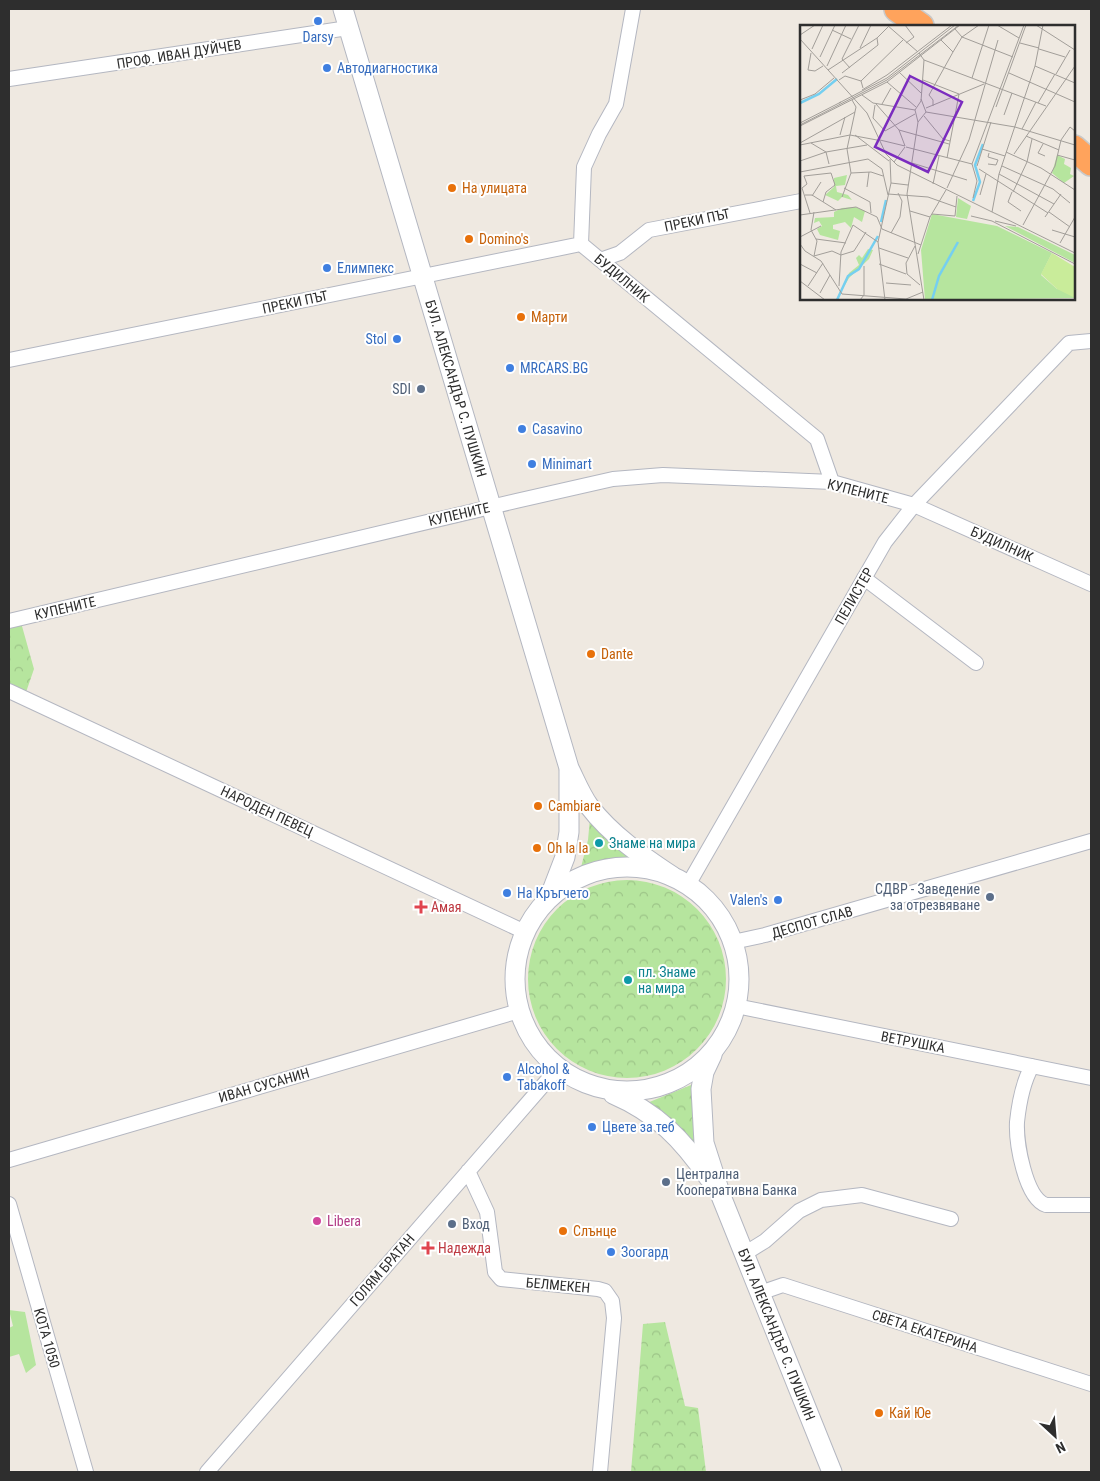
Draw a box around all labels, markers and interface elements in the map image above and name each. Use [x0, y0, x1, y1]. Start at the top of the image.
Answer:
marker: Darsy [312, 15, 324, 27]
inset map [800, 25, 1075, 300]
place label: Darsy [302, 29, 334, 45]
street label: ПРОФ. ИВАН ДУЙЧЕВ [115, 36, 243, 72]
place label: Автодиагностика [337, 60, 438, 76]
marker: Автодиагностика [321, 62, 333, 74]
place label: На улицата [462, 180, 527, 196]
marker: На улицата [446, 182, 458, 194]
street label: ПРЕКИ ПЪТ [663, 205, 731, 235]
place label: Domino's [479, 231, 529, 247]
marker: Domino's [463, 233, 475, 245]
street label: БУДИЛНИК [591, 250, 653, 306]
place label: Елимпекс [337, 260, 394, 276]
marker: Елимпекс [321, 262, 333, 274]
street label: ПРЕКИ ПЪТ [261, 287, 329, 317]
street label: БУЛ. АЛЕКСАНДЪР С. ПУШКИН [422, 298, 490, 479]
place label: Марти [531, 309, 568, 325]
marker: Марти [515, 311, 527, 323]
place label: Stol [365, 331, 387, 347]
marker: Stol [391, 333, 403, 345]
place label: MRCARS.BG [520, 360, 588, 376]
marker: MRCARS.BG [504, 362, 516, 374]
place label: SDI [392, 381, 411, 397]
marker: SDI [415, 383, 427, 395]
place label: Casavino [532, 421, 583, 437]
marker: Casavino [516, 423, 528, 435]
place label: Minimart [542, 456, 592, 472]
marker: Minimart [526, 458, 538, 470]
street label: КУПЕНИТЕ [826, 476, 890, 506]
street label: КУПЕНИТЕ [427, 499, 491, 529]
street label: БУДИЛНИК [968, 523, 1036, 565]
street label: ПЕЛИСТЕР [831, 565, 877, 627]
street label: КУПЕНИТЕ [33, 593, 97, 623]
place label: Dante [601, 646, 634, 662]
marker: Dante [585, 648, 597, 660]
street label: НАРОДЕН ПЕВЕЦ [218, 783, 316, 839]
place label: Cambiare [548, 798, 601, 814]
marker: Cambiare [532, 800, 544, 812]
place label: Знаме на мира [609, 835, 696, 851]
marker: Знаме на мира [593, 837, 605, 849]
place label: Oh la la [547, 840, 588, 856]
marker: Oh la la [531, 842, 543, 854]
place label: СДВР - Заведение за отрезвяване [875, 881, 980, 913]
place label: На Кръгчето [517, 885, 589, 901]
marker: На Кръгчето [501, 887, 513, 899]
marker: СДВР - Заведение за отрезвяване [984, 891, 996, 903]
place label: Valen's [730, 892, 768, 908]
marker: Valen's [772, 894, 784, 906]
place label: Амая [431, 899, 462, 915]
marker: Амая [415, 901, 427, 913]
street label: ДЕСПОТ СЛАВ [770, 903, 854, 941]
place label: пл. Знаме на мира [638, 964, 696, 996]
marker: пл. Знаме на мира [622, 974, 634, 986]
street label: ВЕТРУШКА [880, 1028, 946, 1056]
place label: Alcohol & Tabakoff [517, 1061, 570, 1093]
street label: ИВАН СУСАНИН [217, 1064, 311, 1106]
marker: Alcohol & Tabakoff [501, 1071, 513, 1083]
place label: Цвете за теб [602, 1119, 675, 1135]
marker: Цвете за теб [586, 1121, 598, 1133]
place label: Централна Кооперативна Банка [676, 1166, 797, 1198]
marker: Централна Кооперативна Банка [660, 1176, 672, 1188]
place label: Libera [327, 1213, 361, 1229]
marker: Libera [311, 1215, 323, 1227]
place label: Вход [462, 1216, 490, 1232]
marker: Вход [446, 1218, 458, 1230]
place label: Слънце [573, 1223, 617, 1239]
marker: Слънце [557, 1225, 569, 1237]
street label: ГОЛЯМ БРАТАН [346, 1231, 418, 1309]
place label: Надежда [438, 1240, 491, 1256]
marker: Надежда [422, 1242, 434, 1254]
place label: Зоогард [621, 1244, 669, 1260]
marker: Зоогард [605, 1246, 617, 1258]
street label: БУЛ. АЛЕКСАНДЪР С. ПУШКИН [735, 1246, 818, 1423]
street label: БЕЛМЕКЕН [525, 1274, 591, 1296]
street label: КОТА 1050 [31, 1306, 63, 1370]
street label: СВЕТА ЕКАТЕРИНА [870, 1306, 980, 1356]
place label: Кай Юе [889, 1405, 932, 1421]
marker: Кай Юе [873, 1407, 885, 1419]
north arrow [1030, 1411, 1080, 1461]
text: N [1053, 1439, 1068, 1457]

